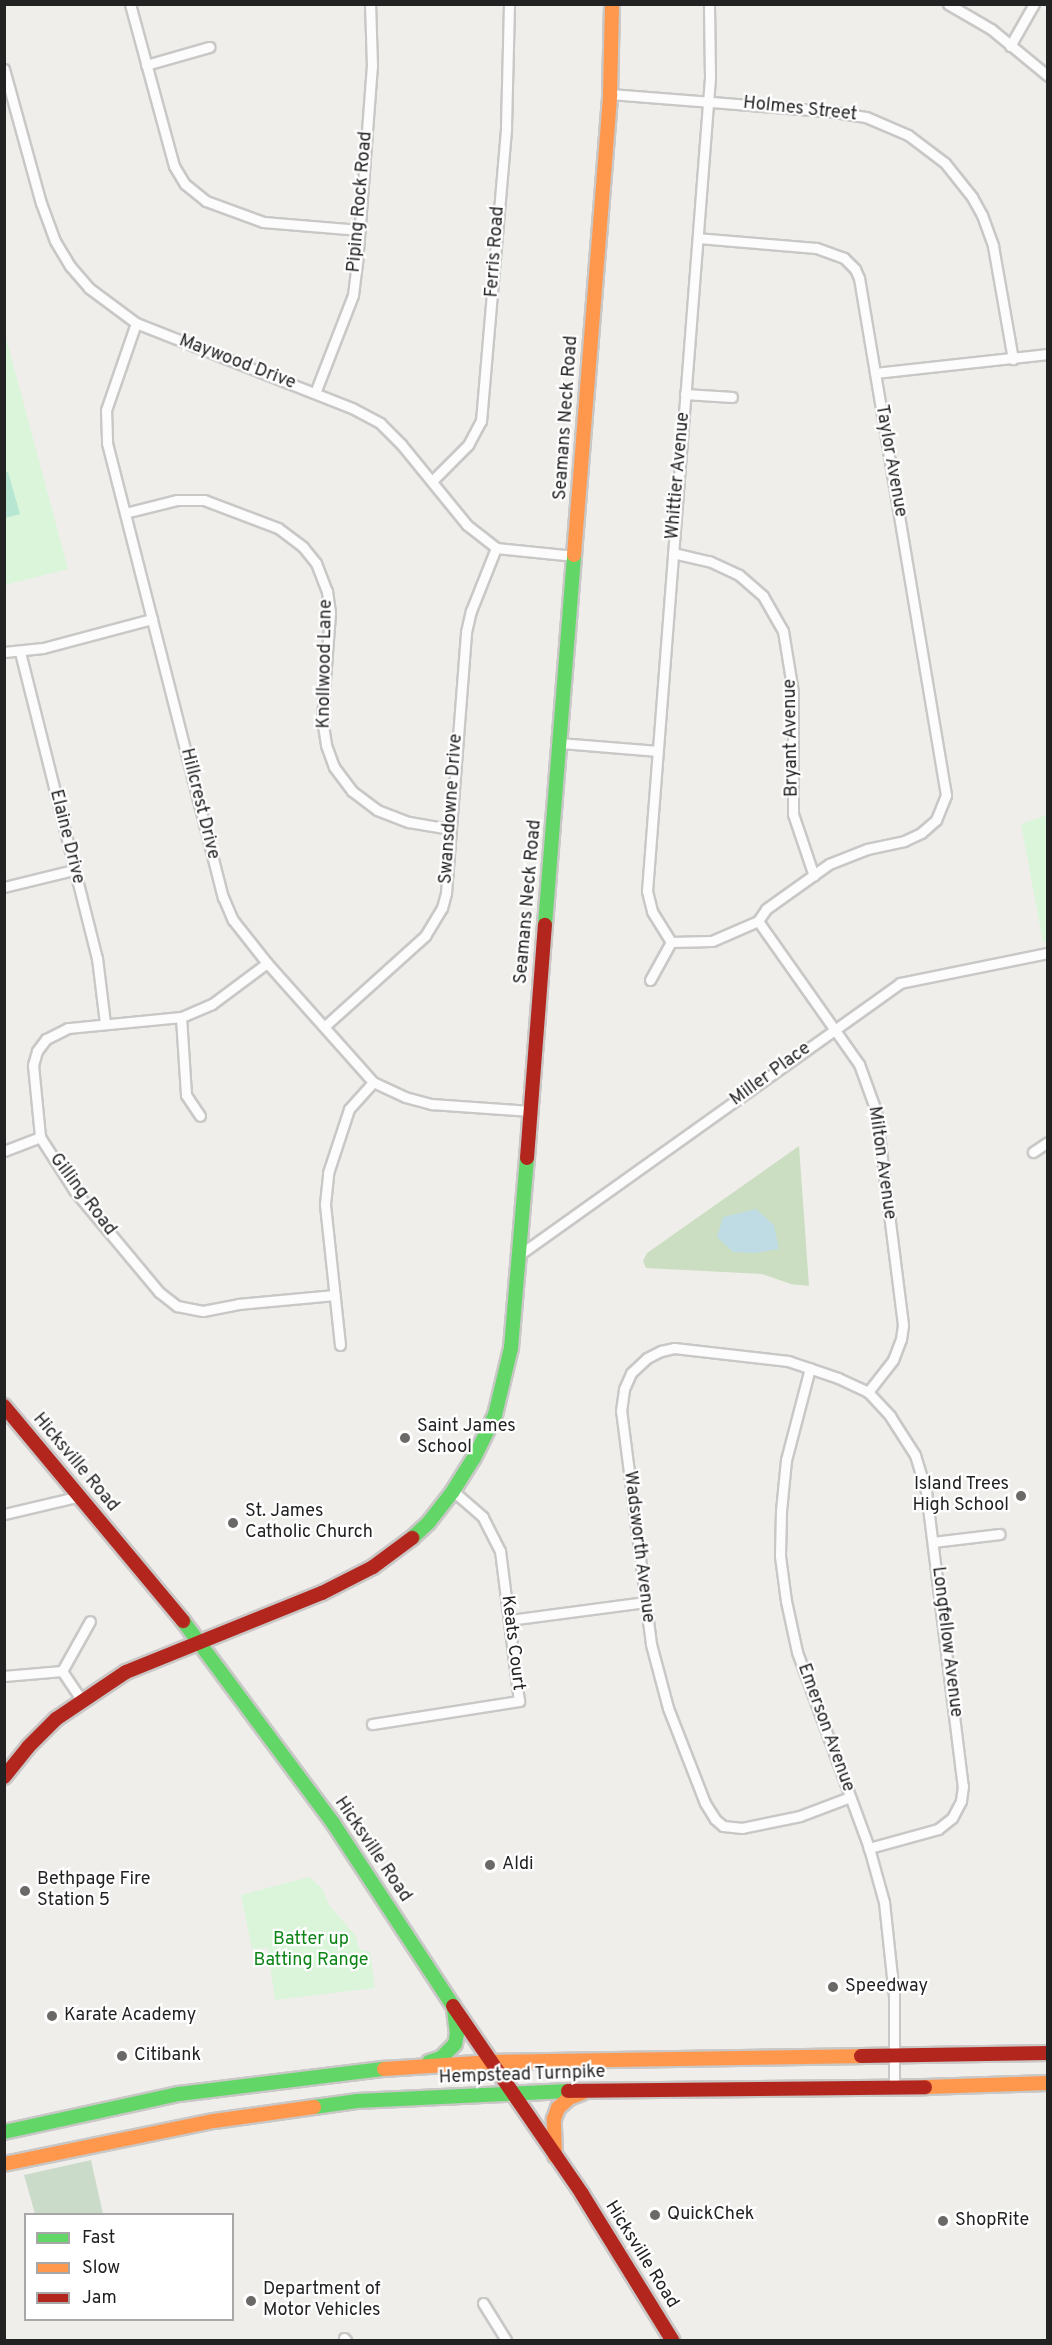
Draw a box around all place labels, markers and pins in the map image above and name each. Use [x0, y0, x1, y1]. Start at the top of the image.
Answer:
place label: Saint James School [417, 1417, 516, 1460]
marker: Saint James School [398, 1431, 412, 1445]
place label: Island Trees High School [912, 1475, 1009, 1518]
marker: Island Trees High School [1014, 1489, 1028, 1503]
place label: St. James Catholic Church [245, 1502, 373, 1544]
marker: St. James Catholic Church [226, 1516, 240, 1530]
place label: Aldi [502, 1854, 534, 1876]
marker: Aldi [483, 1858, 497, 1872]
place label: Bethpage Fire Station 5 [37, 1870, 150, 1912]
marker: Bethpage Fire Station 5 [18, 1884, 32, 1898]
place label: Speedway [845, 1976, 928, 1998]
marker: Speedway [826, 1980, 840, 1994]
place label: Karate Academy [64, 2005, 197, 2027]
marker: Karate Academy [45, 2009, 59, 2023]
place label: Citibank [134, 2045, 201, 2067]
marker: Citibank [115, 2049, 129, 2063]
place label: QuickChek [667, 2204, 754, 2226]
marker: QuickChek [648, 2208, 662, 2222]
place label: ShopRite [955, 2210, 1029, 2232]
marker: ShopRite [936, 2214, 950, 2228]
place label: Department of Motor Vehicles [263, 2280, 381, 2322]
marker: Department of Motor Vehicles [244, 2294, 258, 2308]

